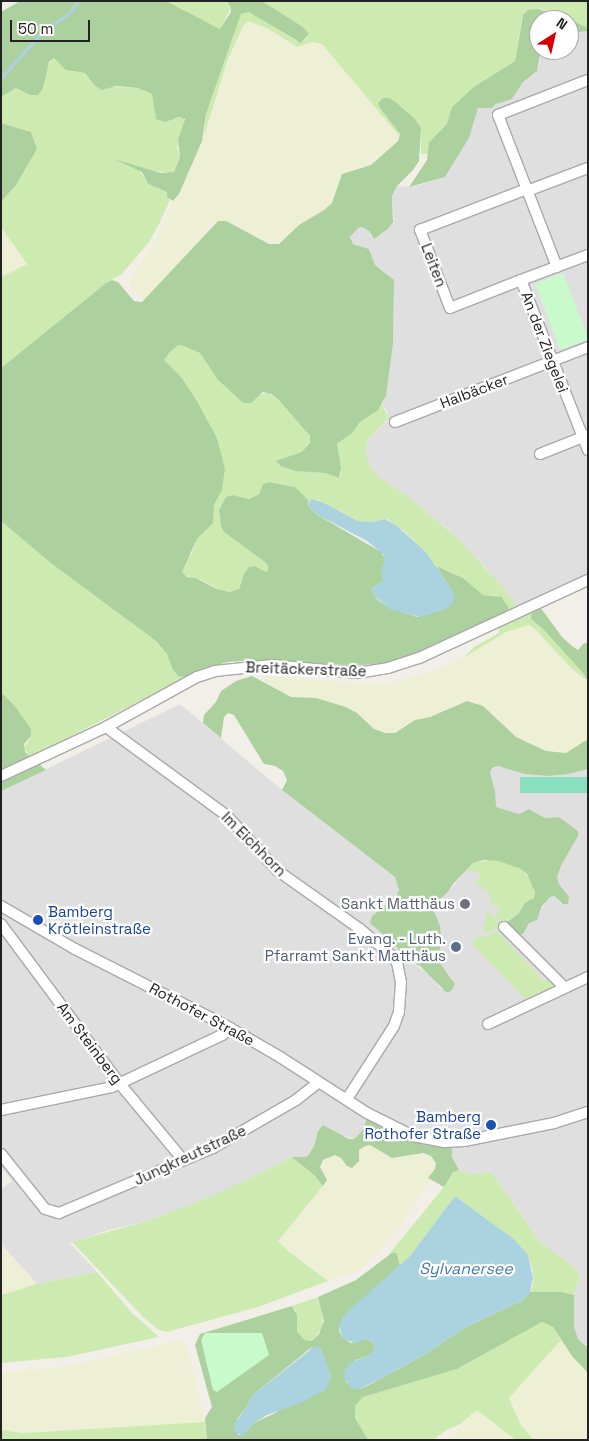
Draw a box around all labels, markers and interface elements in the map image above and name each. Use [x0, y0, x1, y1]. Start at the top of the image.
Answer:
scale bar [12, 10, 92, 42]
north arrow [529, 10, 579, 60]
text: N [553, 13, 571, 34]
text: 50 m [18, 19, 53, 38]
street label: Leiten [417, 241, 451, 289]
street label: An der Ziegelei [518, 289, 572, 395]
street label: Halbäcker [437, 370, 511, 412]
street label: Breitäckerstraße [245, 658, 367, 680]
street label: Im Eichhorn [218, 808, 290, 880]
place label: Sankt Matthäus [341, 895, 455, 913]
marker: Sankt Matthäus [459, 898, 471, 910]
place label: Bamberg Krötleinstraße [48, 902, 151, 937]
marker: Bamberg Krötleinstraße [32, 914, 44, 926]
place label: Evang. - Luth. Pfarramt Sankt Matthäus [265, 929, 446, 964]
marker: Evang. - Luth. Pfarramt Sankt Matthäus [450, 941, 462, 953]
street label: Rothofer Straße [146, 979, 258, 1049]
street label: Am Steinberg [54, 999, 126, 1087]
place label: Bamberg Rothofer Straße [364, 1107, 481, 1142]
marker: Bamberg Rothofer Straße [485, 1119, 497, 1131]
street label: Jungkreutstraße [131, 1121, 249, 1189]
water label: Sylvanersee [419, 1259, 513, 1279]

